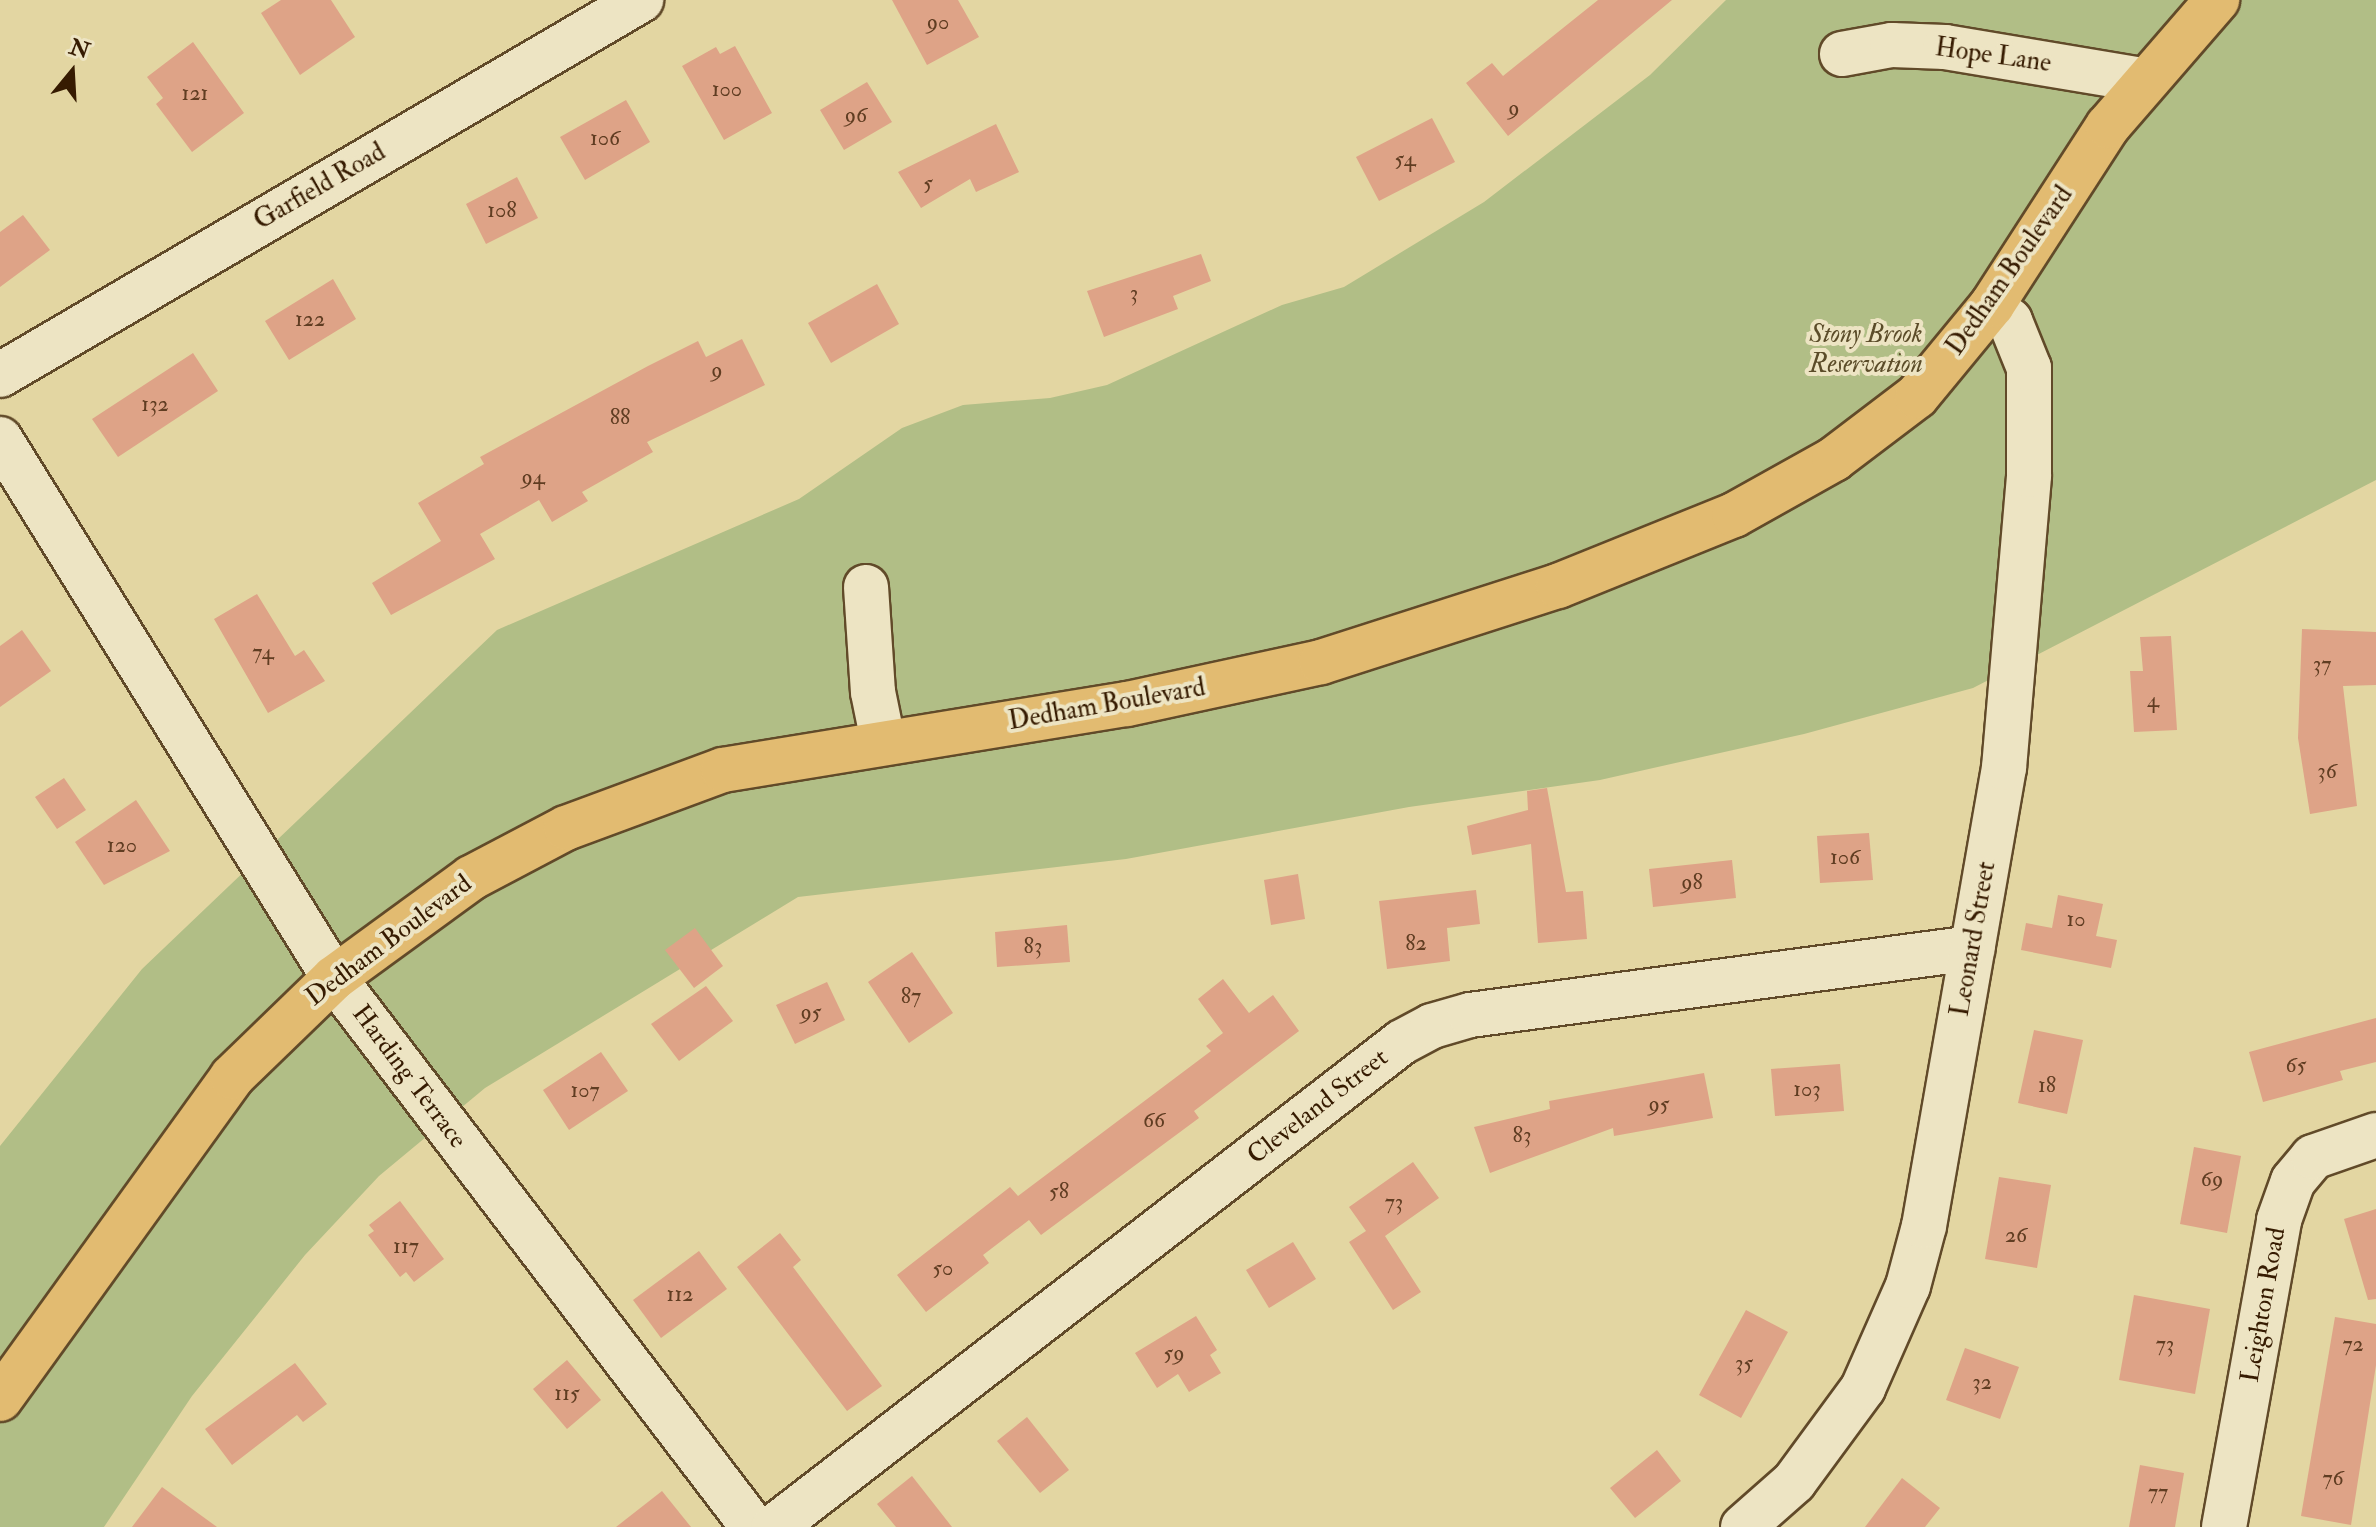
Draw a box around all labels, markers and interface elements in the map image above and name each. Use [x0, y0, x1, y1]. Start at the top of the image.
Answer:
house number: 90 [927, 10, 949, 36]
north arrow [32, 32, 112, 112]
street label: Hope Lane [1933, 32, 2053, 80]
text: N [66, 33, 93, 66]
house number: 100 [712, 77, 742, 103]
house number: 121 [182, 81, 208, 107]
house number: 9 [1508, 96, 1520, 122]
house number: 96 [845, 103, 867, 129]
house number: 106 [590, 126, 620, 152]
street label: Garfield Road [249, 137, 391, 237]
house number: 54 [1395, 147, 1415, 173]
house number: 5 [923, 171, 933, 197]
street label: Dedham Boulevard [1940, 180, 2080, 362]
house number: 108 [487, 198, 517, 224]
house number: 3 [1130, 281, 1138, 307]
house number: 122 [295, 307, 325, 333]
park label: Stony Brook Reservation [1809, 319, 1923, 380]
house number: 9 [711, 358, 723, 384]
house number: 132 [141, 392, 169, 418]
house number: 88 [610, 405, 630, 431]
house number: 94 [521, 465, 545, 491]
house number: 74 [252, 640, 274, 666]
house number: 37 [2313, 652, 2331, 678]
street label: Dedham Boulevard [1006, 672, 1208, 738]
house number: 4 [2147, 688, 2159, 714]
house number: 36 [2317, 759, 2337, 785]
house number: 120 [107, 833, 137, 859]
house number: 106 [1830, 845, 1860, 871]
street label: Leonard Street [1945, 859, 2003, 1019]
street label: Dedham Boulevard [300, 869, 478, 1013]
house number: 98 [1681, 870, 1703, 896]
house number: 10 [2066, 907, 2086, 933]
house number: 82 [1405, 931, 1427, 957]
house number: 83 [1024, 934, 1042, 960]
house number: 87 [901, 984, 921, 1010]
street label: Harding Terrace [345, 999, 473, 1155]
house number: 95 [801, 1000, 821, 1026]
street label: Cleveland Street [1241, 1042, 1395, 1172]
house number: 65 [2286, 1053, 2306, 1079]
house number: 18 [2038, 1073, 2056, 1099]
house number: 103 [1793, 1077, 1821, 1103]
house number: 107 [570, 1078, 600, 1104]
house number: 95 [1649, 1092, 1669, 1118]
house number: 66 [1143, 1108, 1165, 1134]
house number: 83 [1513, 1123, 1531, 1149]
house number: 69 [2201, 1167, 2223, 1193]
house number: 58 [1049, 1179, 1069, 1205]
house number: 73 [1385, 1190, 1403, 1216]
house number: 26 [2005, 1223, 2027, 1249]
street label: Leighton Road [2235, 1225, 2293, 1385]
house number: 117 [393, 1234, 419, 1260]
house number: 50 [933, 1256, 953, 1282]
house number: 112 [667, 1282, 693, 1308]
house number: 73 [2156, 1332, 2174, 1358]
house number: 72 [2342, 1332, 2364, 1358]
house number: 59 [1164, 1341, 1184, 1367]
house number: 35 [1735, 1351, 1753, 1377]
house number: 32 [1972, 1370, 1992, 1396]
house number: 115 [554, 1381, 580, 1407]
house number: 76 [2322, 1466, 2344, 1492]
house number: 77 [2148, 1480, 2168, 1506]

